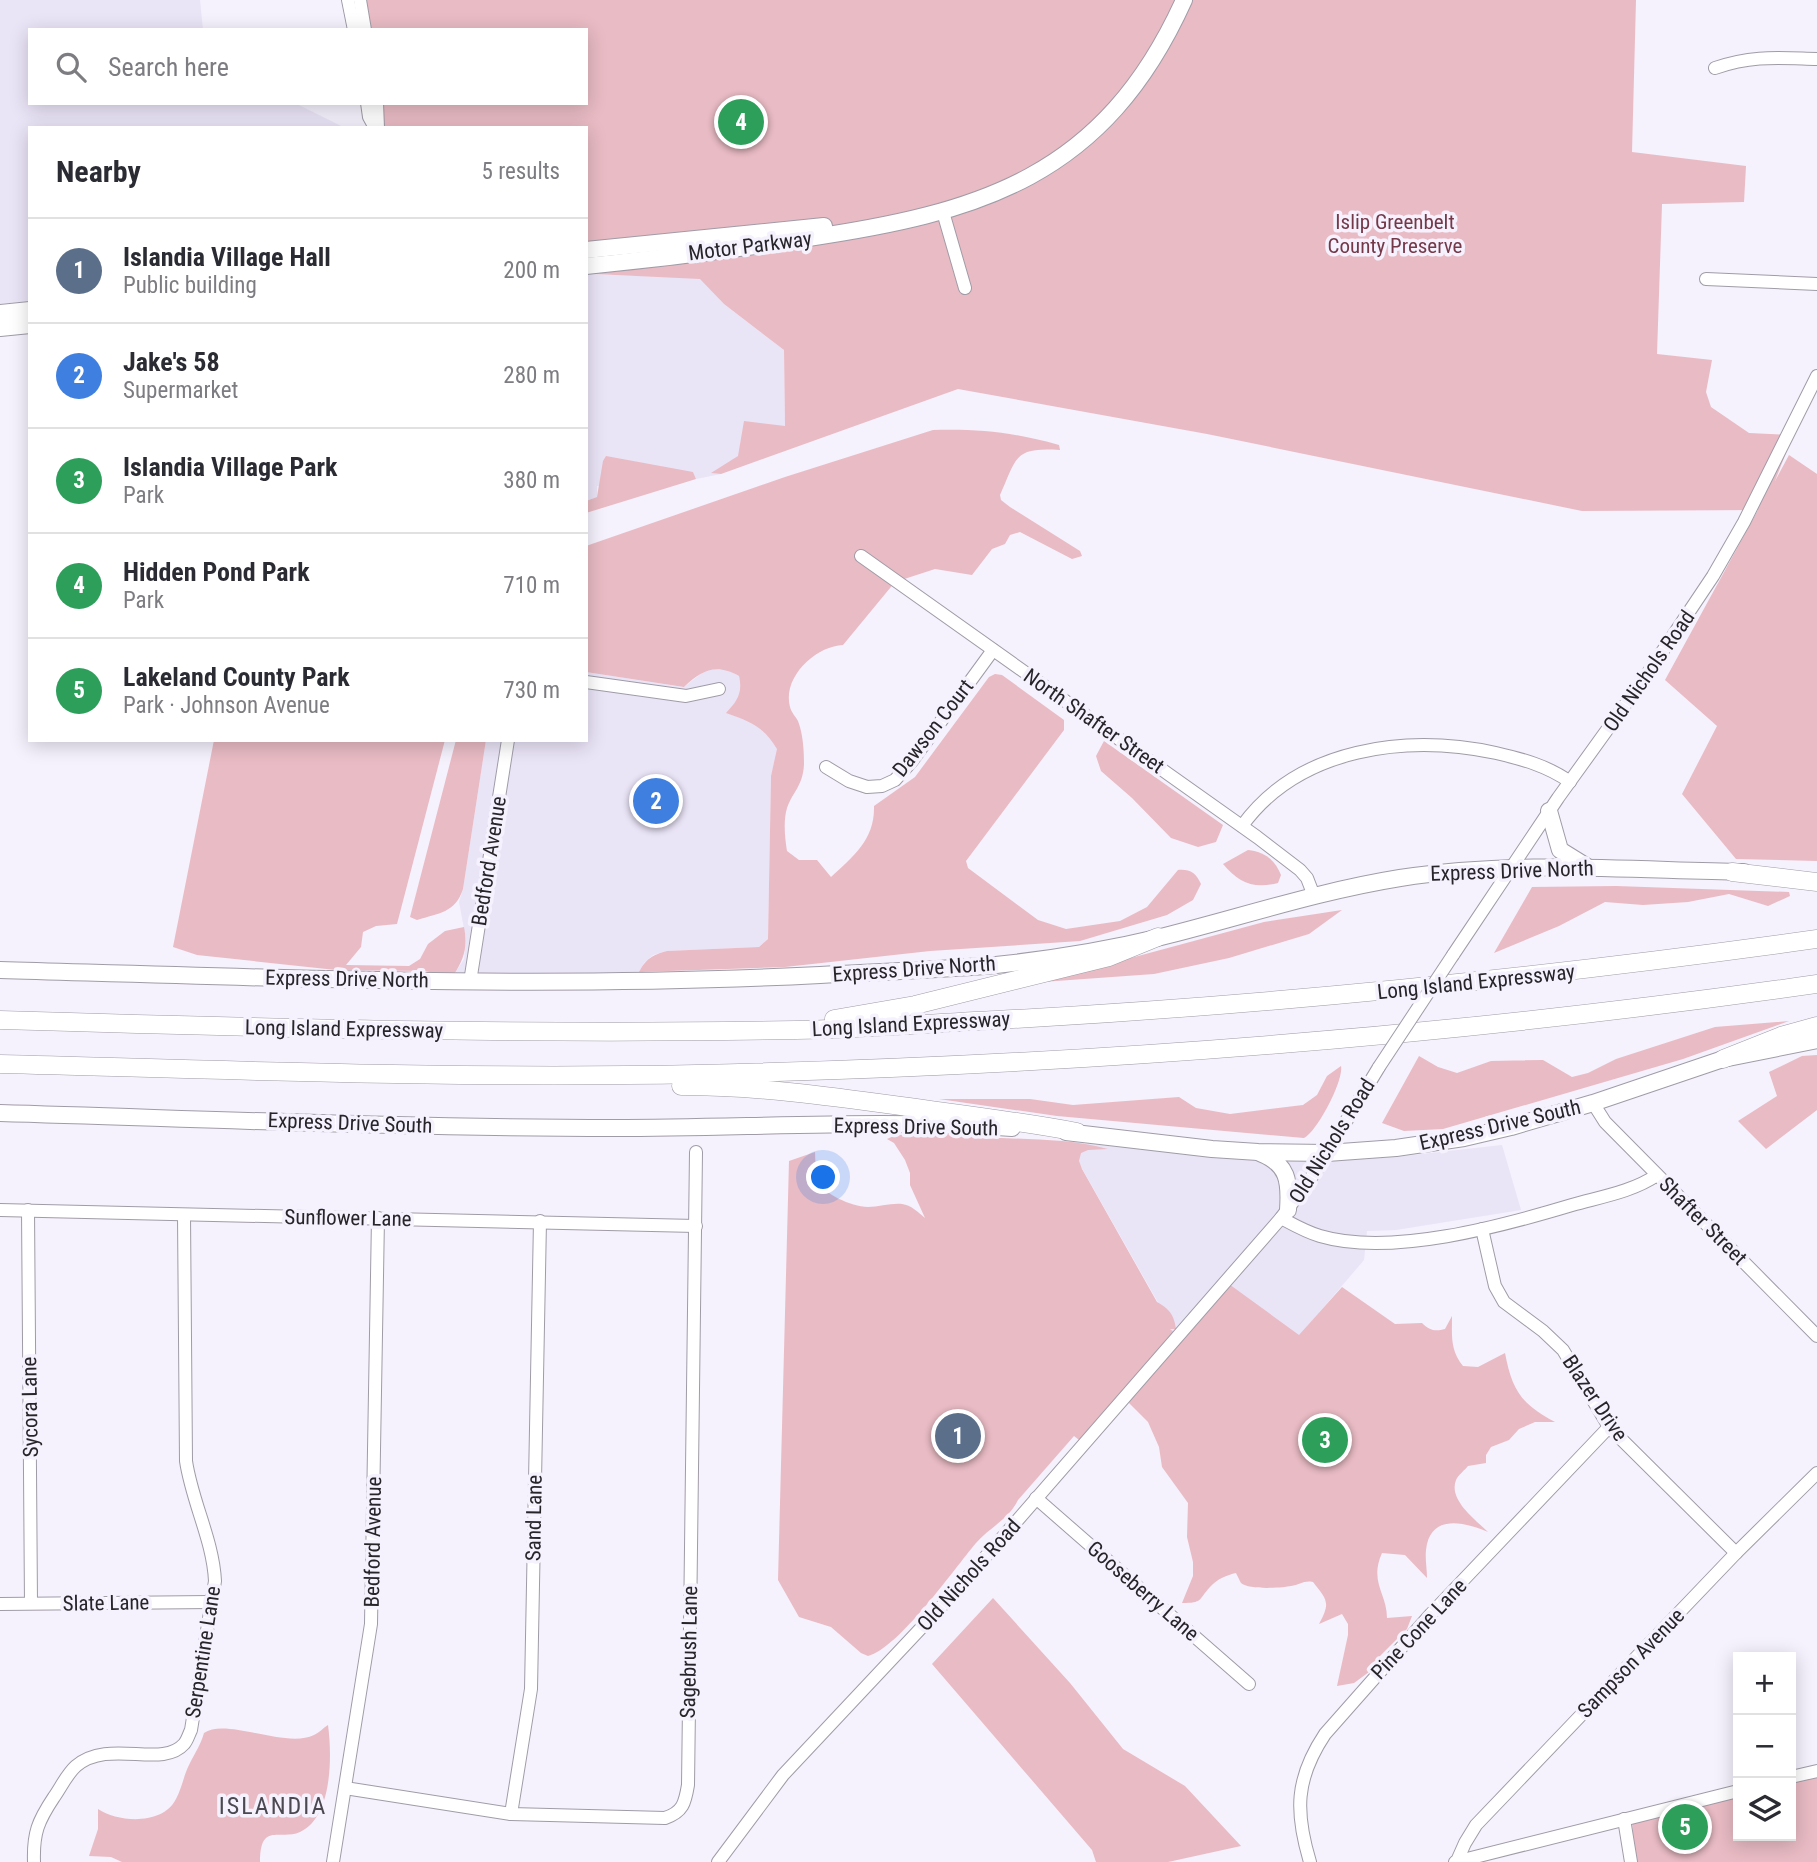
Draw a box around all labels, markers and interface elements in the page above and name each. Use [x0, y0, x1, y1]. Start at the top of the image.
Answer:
search box [28, 28, 588, 105]
icon: search [52, 48, 90, 86]
text: Search here [108, 52, 229, 82]
pin: 4 [718, 96, 764, 148]
text: Nearby [56, 154, 141, 189]
text: 5 results [482, 158, 560, 185]
park label: Islip Greenbelt County Preserve [1328, 210, 1463, 258]
street label: Motor Parkway [687, 227, 813, 265]
text: Islandia Village Hall [123, 242, 331, 272]
text: 1 [73, 257, 85, 284]
text: 200 m [503, 257, 560, 284]
text: Public building [123, 272, 257, 299]
text: Jake's 58 [123, 347, 220, 377]
text: 2 [73, 362, 85, 389]
text: 280 m [503, 362, 560, 389]
text: Supermarket [123, 377, 238, 404]
text: Islandia Village Park [123, 452, 337, 482]
text: 3 [73, 467, 85, 494]
text: 380 m [503, 467, 560, 494]
text: Park [123, 482, 164, 509]
text: Hidden Pond Park [123, 557, 310, 587]
text: 4 [73, 572, 85, 599]
text: 710 m [503, 572, 560, 599]
text: Park [123, 587, 164, 614]
street label: Old Nichols Road [1598, 606, 1700, 736]
text: Lakeland County Park [123, 662, 350, 692]
street label: North Shafter Street [1019, 664, 1169, 778]
street label: Dawson Court [888, 675, 978, 781]
text: 5 [73, 677, 85, 704]
text: 730 m [503, 677, 560, 704]
text: Park · Johnson Avenue [123, 692, 330, 719]
pin: 2 [633, 775, 679, 827]
street label: Bedford Avenue [467, 794, 511, 927]
street label: Express Drive North [1430, 856, 1594, 886]
street label: Express Drive North [832, 951, 996, 987]
street label: Long Island Expressway [1376, 960, 1576, 1004]
street label: Express Drive North [265, 966, 429, 992]
street label: Long Island Expressway [811, 1007, 1011, 1041]
street label: Long Island Expressway [245, 1015, 444, 1043]
street label: Old Nichols Road [1284, 1074, 1380, 1208]
street label: Express Drive South [1417, 1095, 1583, 1155]
street label: Express Drive South [267, 1108, 433, 1138]
street label: Express Drive South [833, 1114, 999, 1140]
your location [806, 1160, 840, 1194]
street label: Shafter Street [1654, 1172, 1752, 1270]
street label: Sunflower Lane [284, 1205, 412, 1231]
street label: Blazer Drive [1558, 1351, 1633, 1446]
street label: Sycora Lane [17, 1356, 43, 1458]
pin: 1 [935, 1410, 981, 1462]
pin: 3 [1302, 1414, 1348, 1466]
street label: Sand Lane [521, 1474, 547, 1561]
street label: Bedford Avenue [360, 1476, 386, 1608]
street label: Old Nichols Road [912, 1514, 1026, 1636]
street label: Gooseberry Lane [1082, 1536, 1204, 1646]
street label: Pine Cone Lane [1366, 1574, 1472, 1684]
street label: Serpentine Lane [181, 1584, 225, 1720]
street label: Sagebrush Lane [676, 1585, 702, 1719]
street label: Slate Lane [62, 1590, 150, 1616]
street label: Sampson Avenue [1573, 1603, 1689, 1723]
map controls [1733, 1652, 1796, 1841]
button: + [1733, 1652, 1796, 1715]
button: − [1733, 1715, 1796, 1778]
button: layers [1733, 1778, 1796, 1841]
district label: ISLANDIA [219, 1792, 327, 1820]
pin: 5 [1662, 1801, 1708, 1853]

